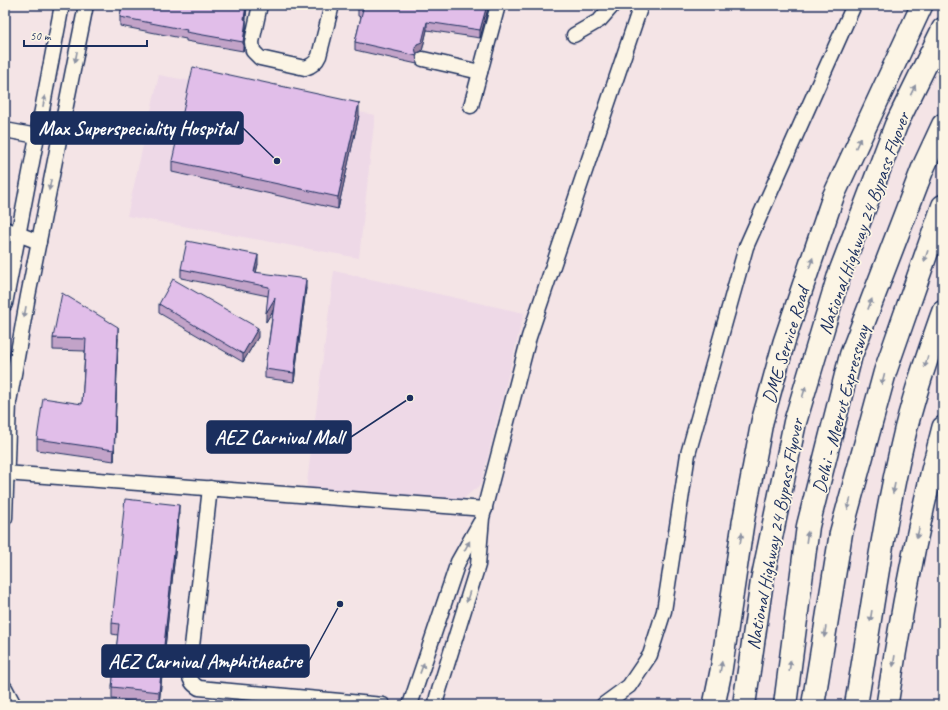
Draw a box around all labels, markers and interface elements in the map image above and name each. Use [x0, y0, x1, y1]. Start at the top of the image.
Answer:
scale bar [24, 22, 147, 48]
text: 50 m [30, 28, 52, 44]
one-way arrow [73, 51, 79, 63]
one-way arrow [910, 84, 917, 96]
one-way arrow [41, 95, 47, 107]
street label: National Highway 24 Bypass Flyover [813, 108, 916, 338]
callout: Max Superspeciality Hospital [31, 112, 243, 144]
text: Max Superspeciality Hospital [38, 116, 240, 141]
one-way arrow [855, 137, 861, 148]
one-way arrow [47, 178, 53, 191]
one-way arrow [922, 250, 928, 262]
one-way arrow [808, 257, 814, 269]
street label: DME Service Road [757, 281, 816, 406]
one-way arrow [868, 298, 874, 310]
one-way arrow [22, 306, 28, 318]
street label: Delhi - Meerut Expressway [807, 321, 875, 496]
one-way arrow [923, 357, 929, 369]
one-way arrow [880, 373, 886, 385]
one-way arrow [801, 386, 807, 398]
street label: National Highway 24 Bypass Flyover [741, 416, 809, 652]
callout: AEZ Carnival Mall [207, 421, 351, 453]
text: AEZ Carnival Mall [214, 425, 347, 450]
one-way arrow [890, 482, 896, 494]
one-way arrow [846, 498, 852, 510]
one-way arrow [915, 527, 921, 539]
one-way arrow [804, 531, 810, 544]
one-way arrow [738, 532, 744, 544]
one-way arrow [463, 540, 470, 552]
one-way arrow [465, 592, 471, 604]
one-way arrow [868, 610, 874, 622]
one-way arrow [822, 626, 828, 638]
callout: AEZ Carnival Amphitheatre [102, 645, 309, 677]
text: AEZ Carnival Amphitheatre [108, 649, 304, 674]
one-way arrow [891, 654, 897, 667]
one-way arrow [787, 660, 793, 672]
one-way arrow [718, 661, 724, 673]
one-way arrow [420, 662, 426, 674]

